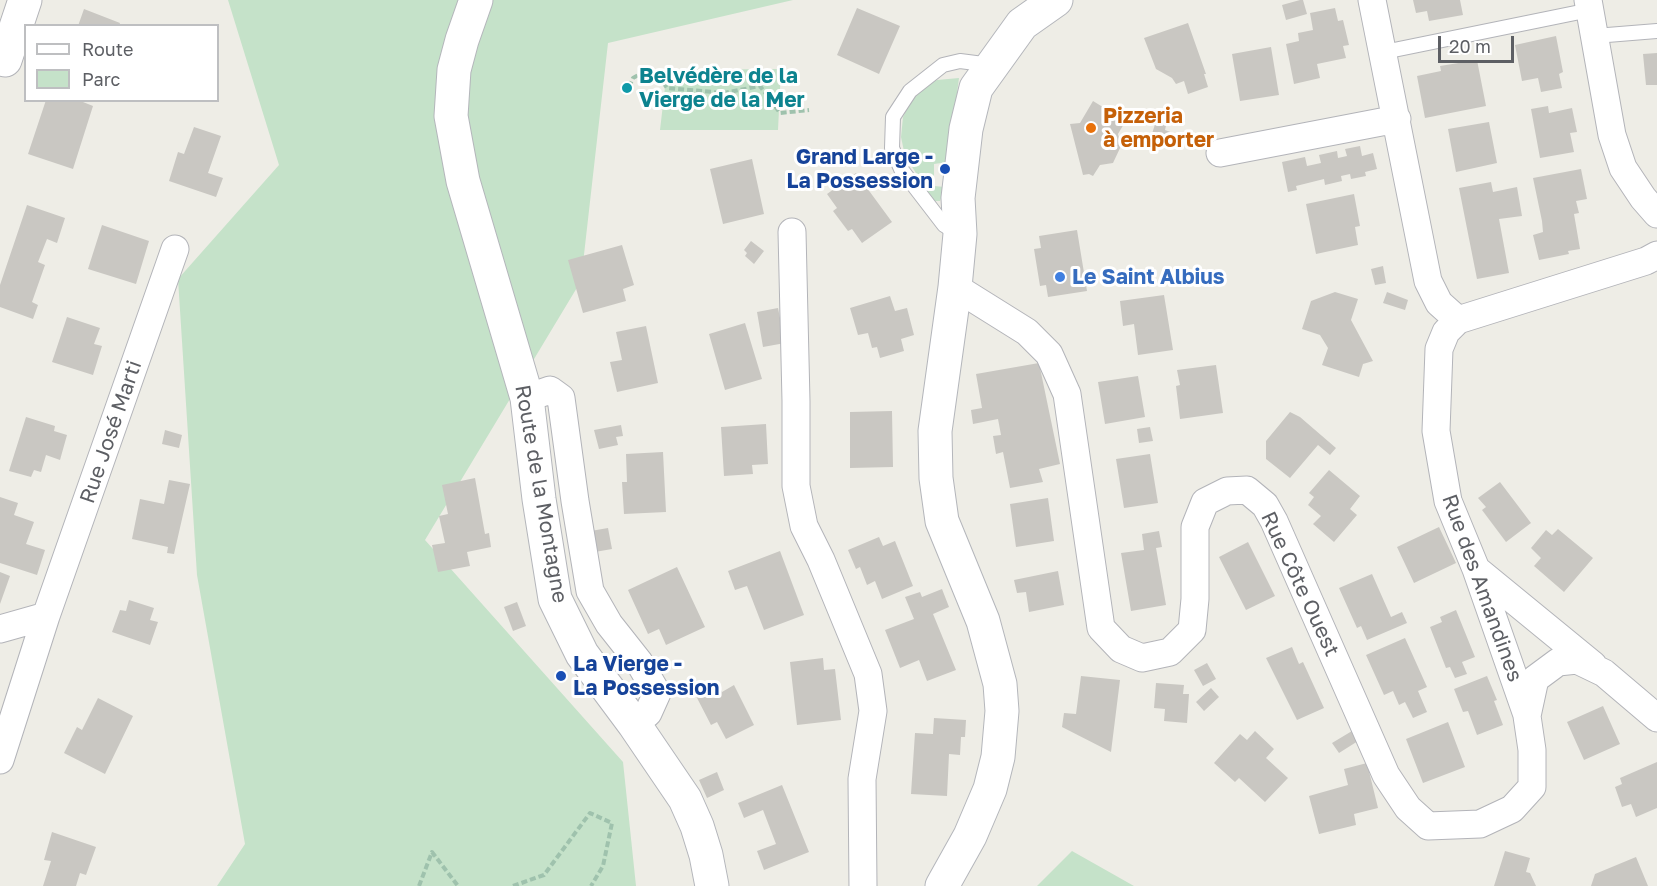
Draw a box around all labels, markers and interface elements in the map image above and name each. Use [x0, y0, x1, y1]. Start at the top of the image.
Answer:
legend [24, 24, 219, 102]
scale bar [1441, 24, 1518, 62]
text: 20 m [1449, 35, 1491, 57]
text: Route [82, 38, 133, 60]
place label: Belvédère de la Vierge de la Mer [639, 63, 805, 113]
text: Parc [82, 68, 120, 90]
marker: Belvédère de la Vierge de la Mer [620, 81, 634, 95]
place label: Pizzeria à emporter [1103, 103, 1214, 153]
marker: Pizzeria à emporter [1084, 121, 1098, 135]
place label: Grand Large - La Possession [786, 144, 933, 194]
marker: Grand Large - La Possession [938, 162, 952, 176]
place label: Le Saint Albius [1072, 264, 1225, 290]
marker: Le Saint Albius [1053, 270, 1067, 284]
street label: Rue José Marti [75, 357, 147, 507]
street label: Route de la Montagne [509, 383, 573, 605]
street label: Rue des Amandines [1436, 491, 1528, 685]
street label: Rue Côte Ouest [1255, 508, 1345, 660]
place label: La Vierge - La Possession [573, 651, 720, 701]
marker: La Vierge - La Possession [554, 669, 568, 683]

